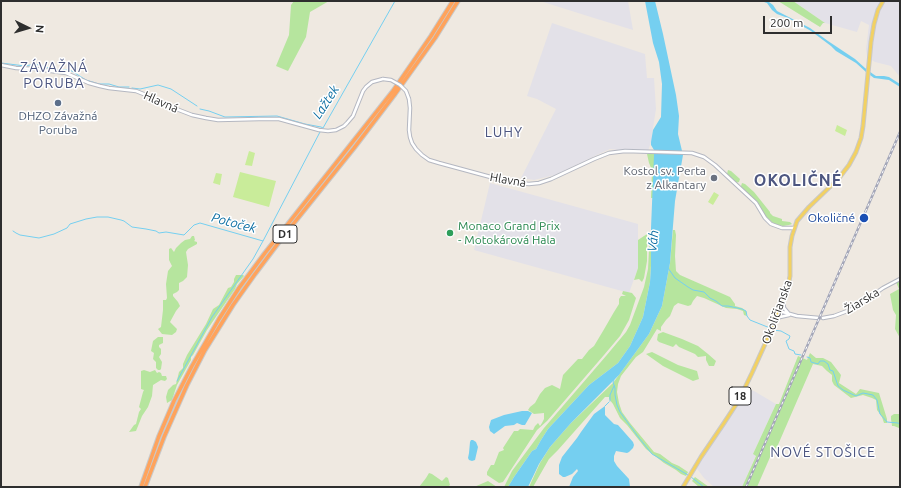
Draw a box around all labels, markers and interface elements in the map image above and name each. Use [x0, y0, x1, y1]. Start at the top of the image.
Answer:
north arrow [8, 8, 48, 48]
scale bar [765, 8, 834, 34]
text: 200 m [770, 16, 803, 29]
text: N [34, 24, 46, 34]
district label: ZÁVAŽNÁ PORUBA [20, 59, 88, 92]
water label: Lažtek [309, 82, 343, 122]
street label: Hlavná [141, 88, 181, 116]
marker: DHZO Závažná Poruba [53, 98, 63, 108]
place label: DHZO Závažná Poruba [18, 109, 98, 137]
district label: LUHY [485, 124, 523, 140]
place label: Kostol sv. Perta z Alkantary [624, 164, 706, 192]
street label: Hlavná [489, 170, 527, 190]
district label: OKOLIČNÉ [754, 171, 842, 191]
marker: Kostol sv. Perta z Alkantary [709, 173, 719, 183]
water label: Potoček [210, 210, 258, 236]
place label: Okoličné [808, 211, 855, 225]
marker: Okoličné [858, 212, 870, 224]
place label: Monaco Grand Prix - Motokárová Hala [458, 219, 560, 247]
road number: D1 [273, 225, 297, 243]
marker: Monaco Grand Prix - Motokárová Hala [445, 228, 455, 238]
water label: Váh [644, 229, 662, 253]
street label: Okoličianska [759, 278, 795, 346]
street label: Žiarska [842, 285, 882, 317]
road number: 18 [729, 387, 751, 405]
district label: NOVÉ STOŠICE [770, 444, 876, 460]

